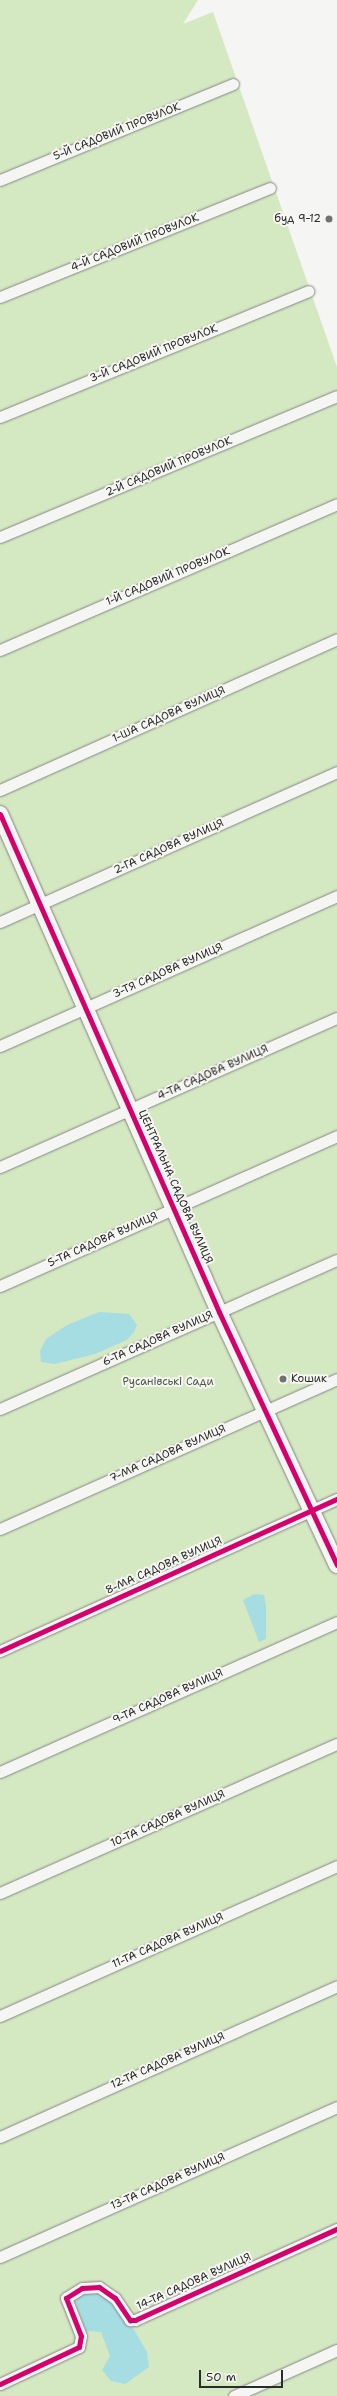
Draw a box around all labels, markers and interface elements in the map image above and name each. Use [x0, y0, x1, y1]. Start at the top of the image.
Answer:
street label: 5-Й САДОВИЙ ПРОВУЛОК [52, 100, 182, 164]
street label: 4-Й САДОВИЙ ПРОВУЛОК [69, 211, 201, 275]
place label: буд 9-12 [274, 212, 321, 226]
marker: буд 9-12 [324, 214, 334, 224]
street label: 3-Й САДОВИЙ ПРОВУЛОК [88, 322, 220, 386]
street label: 2-Й САДОВИЙ ПРОВУЛОК [104, 434, 234, 500]
street label: 1-Й САДОВИЙ ПРОВУЛОК [104, 545, 232, 609]
street label: 1-ША САДОВА ВУЛИЦЯ [110, 684, 228, 746]
street label: 2-ГА САДОВА ВУЛИЦЯ [112, 817, 226, 877]
street label: 3-ТЯ САДОВА ВУЛИЦЯ [111, 941, 225, 1001]
street label: 4-ТА САДОВА ВУЛИЦЯ [156, 1043, 270, 1103]
street label: ЦЕНТРАЛЬНА САДОВА ВУЛИЦЯ [135, 1108, 215, 1266]
street label: 5-ТА САДОВА ВУЛИЦЯ [46, 1210, 160, 1270]
street label: 6-ТА САДОВА ВУЛИЦЯ [101, 1309, 215, 1369]
place label: Кошик [291, 1372, 327, 1386]
marker: Кошик [278, 1374, 288, 1384]
park label: Русанівські Сади [122, 1375, 214, 1389]
street label: 7-МА САДОВА ВУЛИЦЯ [108, 1422, 228, 1486]
street label: 8-МА САДОВА ВУЛИЦЯ [104, 1534, 224, 1598]
street label: 9-ТА САДОВА ВУЛИЦЯ [111, 1667, 225, 1727]
street label: 10-ТА САДОВА ВУЛИЦЯ [109, 1788, 227, 1850]
street label: 11-ТА САДОВА ВУЛИЦЯ [110, 1910, 226, 1972]
street label: 12-ТА САДОВА ВУЛИЦЯ [109, 2030, 227, 2092]
street label: 13-ТА САДОВА ВУЛИЦЯ [109, 2151, 227, 2213]
street label: 14-ТА САДОВА ВУЛИЦЯ [135, 2251, 253, 2313]
scale bar [201, 2362, 285, 2388]
text: 50 m [206, 2369, 236, 2385]

